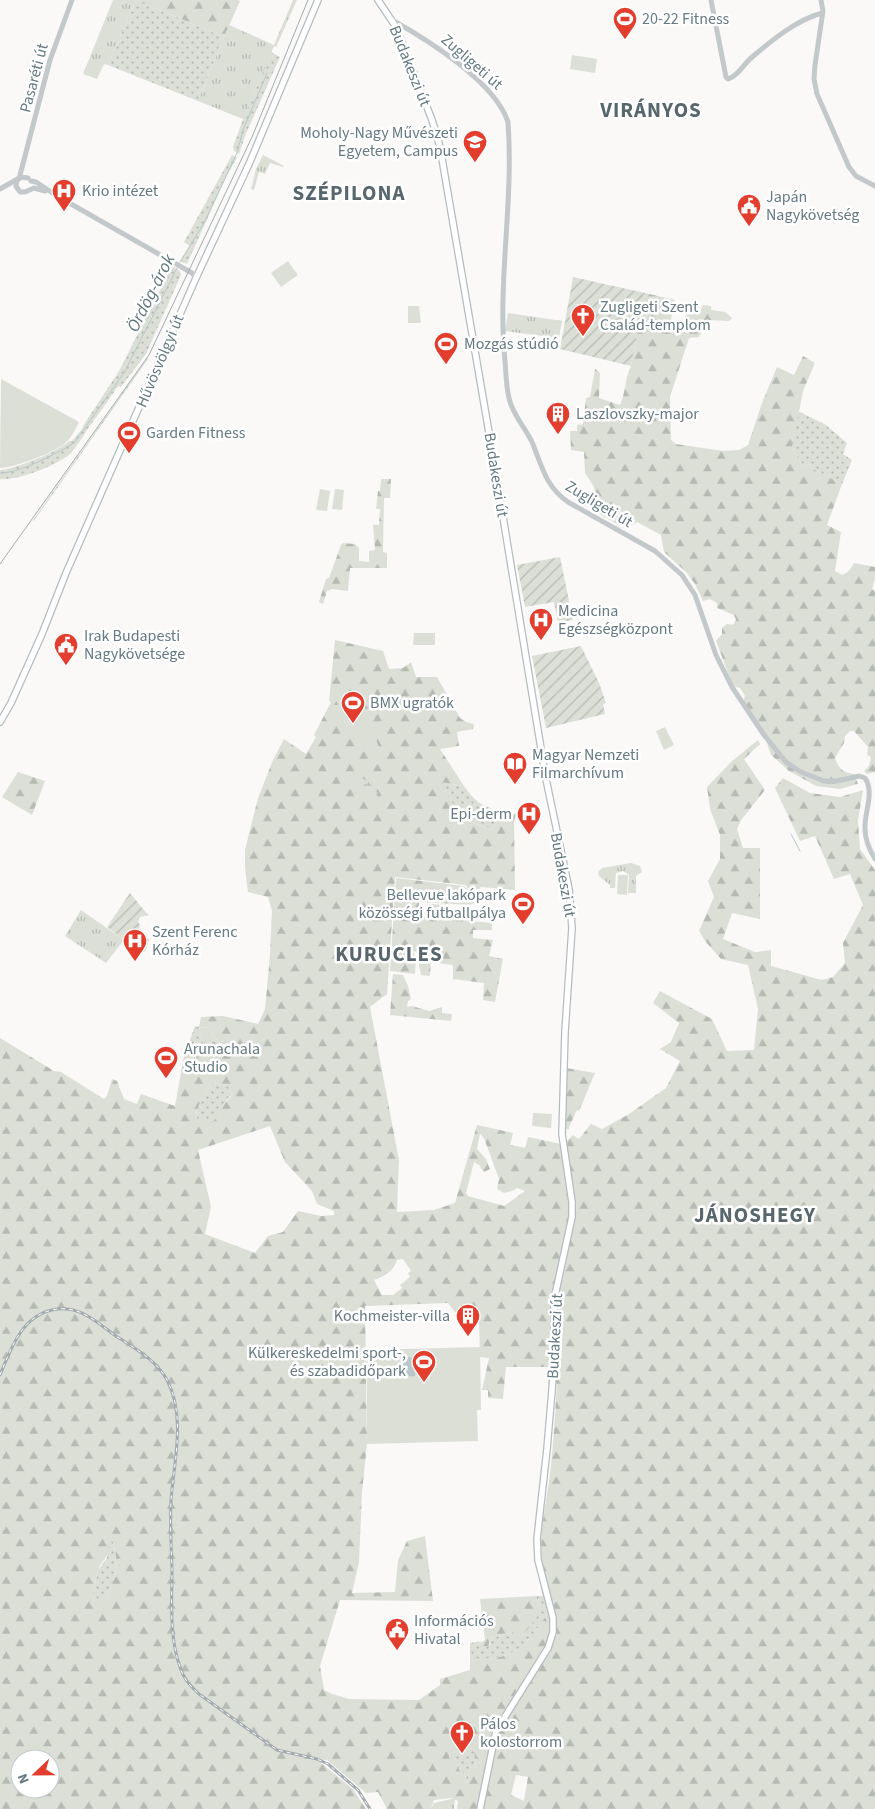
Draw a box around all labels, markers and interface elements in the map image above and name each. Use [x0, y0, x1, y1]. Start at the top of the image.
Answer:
sports icon: 20-22 Fitness [612, 6, 638, 40]
place label: 20-22 Fitness [642, 8, 730, 30]
street label: Budakeszi út [384, 22, 436, 110]
street label: Zugligeti út [436, 29, 508, 95]
street label: Pasaréti út [14, 40, 54, 115]
district label: VIRÁNYOS [599, 95, 702, 125]
place label: Moholy-Nagy Művészeti Egyetem, Campus [300, 122, 458, 162]
school or university icon: Moholy-Nagy Művészeti Egyetem, Campus [462, 129, 488, 163]
hospital icon: Krio intézet [51, 178, 77, 212]
district label: SZÉPILONA [293, 178, 405, 208]
place label: Krio intézet [82, 180, 159, 202]
place label: Japán Nagykövetség [766, 186, 859, 226]
public building icon: Japán Nagykövetség [736, 193, 762, 227]
water label: Ördög-árok [121, 249, 182, 336]
place label: Zugligeti Szent Család-templom [600, 296, 711, 336]
church icon: Zugligeti Szent Család-templom [570, 303, 596, 337]
street label: Hűvösvölgyi út [131, 311, 190, 411]
sports icon: Mozgás stúdió [433, 331, 459, 365]
place label: Mozgás stúdió [464, 333, 559, 355]
building icon: Laszlovszky-major [545, 401, 571, 435]
place label: Laszlovszky-major [576, 403, 699, 425]
sports icon: Garden Fitness [116, 420, 142, 454]
place label: Garden Fitness [146, 422, 246, 444]
street label: Budakeszi út [478, 431, 514, 519]
street label: Zugligeti út [561, 475, 637, 533]
place label: Medicina Egészségközpont [558, 600, 674, 640]
hospital icon: Medicina Egészségközpont [528, 607, 554, 641]
place label: Irak Budapesti Nagykövetsége [84, 625, 185, 665]
public building icon: Irak Budapesti Nagykövetsége [53, 632, 79, 666]
sports icon: BMX ugratók [340, 690, 366, 724]
place label: BMX ugratók [370, 692, 454, 714]
place label: Magyar Nemzeti Filmarchívum [532, 744, 639, 784]
library icon: Magyar Nemzeti Filmarchívum [502, 751, 528, 785]
hospital icon: Epi-derm [516, 801, 542, 835]
place label: Epi-derm [450, 803, 512, 825]
street label: Budakeszi út [545, 831, 581, 920]
place label: Bellevue lakópark közösségi futballpálya [358, 884, 506, 924]
sports icon: Bellevue lakópark közösségi futballpálya [510, 891, 536, 925]
place label: Szent Ferenc Kórház [152, 921, 237, 961]
hospital icon: Szent Ferenc Kórház [122, 928, 148, 962]
district label: KURUCLES [335, 939, 443, 969]
place label: Arunachala Studio [184, 1038, 260, 1078]
sports icon: Arunachala Studio [153, 1045, 179, 1079]
district label: JÁNOSHEGY [694, 1200, 816, 1230]
street label: Budakeszi út [542, 1292, 568, 1379]
building icon: Kochmeister-villa [455, 1303, 481, 1337]
place label: Kochmeister-villa [334, 1305, 450, 1327]
place label: Külkereskedelmi sport-, és szabadidőpark [248, 1342, 406, 1382]
sports icon: Külkereskedelmi sport-, és szabadidőpark [411, 1349, 437, 1383]
place label: Információs Hivatal [414, 1610, 494, 1650]
public building icon: Információs Hivatal [384, 1617, 410, 1651]
place label: Pálos kolostorrom [480, 1713, 562, 1753]
church icon: Pálos kolostorrom [449, 1720, 475, 1754]
north arrow [10, 1749, 60, 1799]
text: N [13, 1770, 35, 1787]

